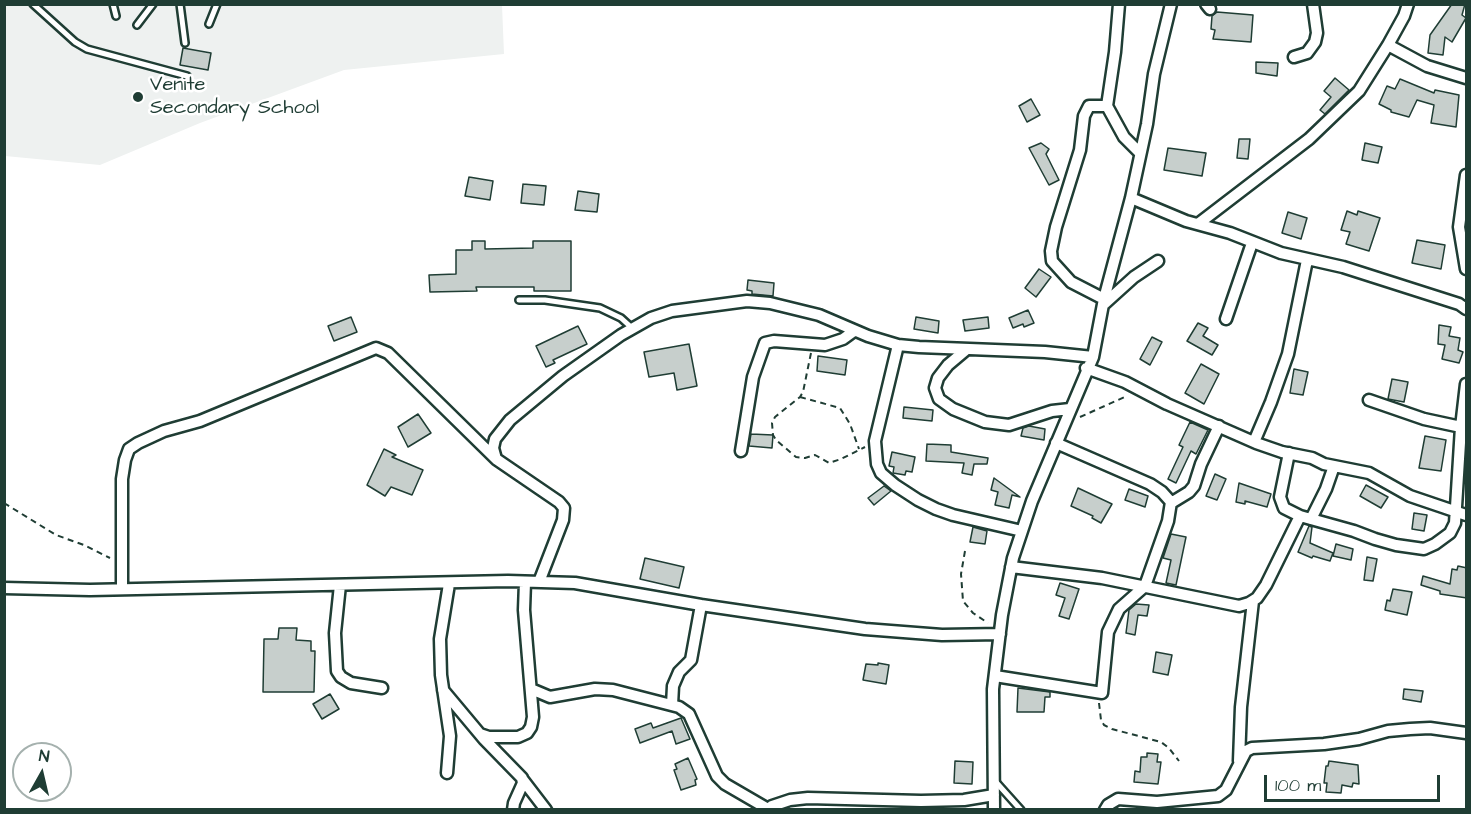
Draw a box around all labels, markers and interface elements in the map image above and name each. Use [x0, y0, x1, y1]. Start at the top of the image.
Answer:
place label: Venite Secondary School [150, 74, 319, 121]
marker: Venite Secondary School [131, 90, 145, 104]
north arrow [12, 742, 72, 802]
text: N [38, 745, 51, 768]
scale bar [1267, 763, 1442, 801]
text: 100 m [1275, 773, 1321, 798]

